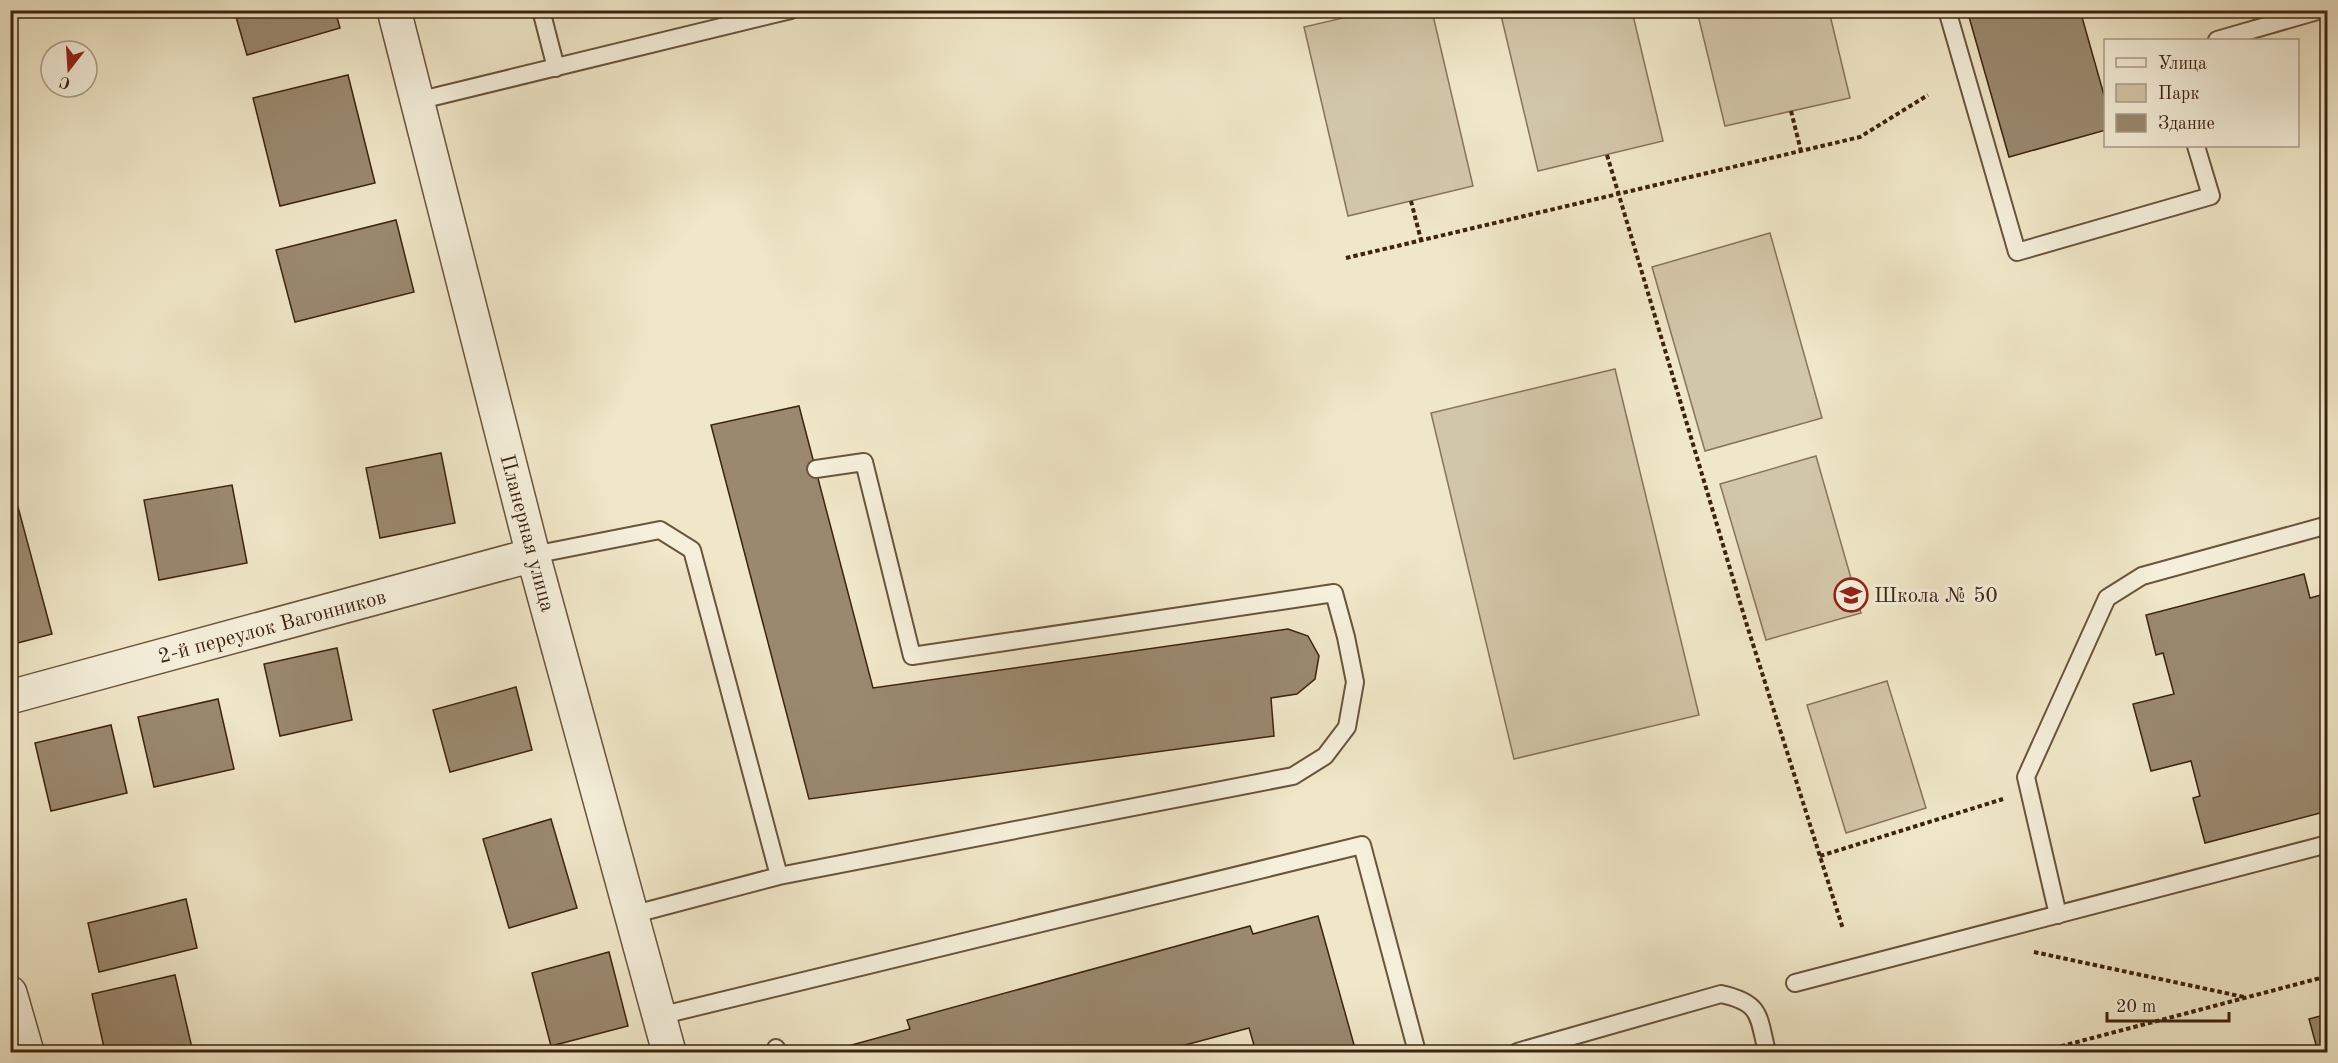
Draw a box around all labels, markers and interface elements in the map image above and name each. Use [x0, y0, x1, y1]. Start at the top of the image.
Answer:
north arrow [39, 39, 99, 99]
legend [2104, 39, 2299, 147]
text: Улица [2158, 55, 2207, 73]
text: С [58, 72, 73, 91]
text: Парк [2158, 85, 2199, 103]
text: Здание [2158, 115, 2215, 133]
street label: Планерная улица [495, 452, 558, 614]
school or university icon: Школа № 50 [1833, 577, 1869, 613]
place label: Школа № 50 [1874, 586, 1998, 607]
street label: 2-й переулок Вагонников [156, 587, 389, 668]
scale bar [2107, 985, 2228, 1023]
text: 20 m [2116, 998, 2156, 1016]

